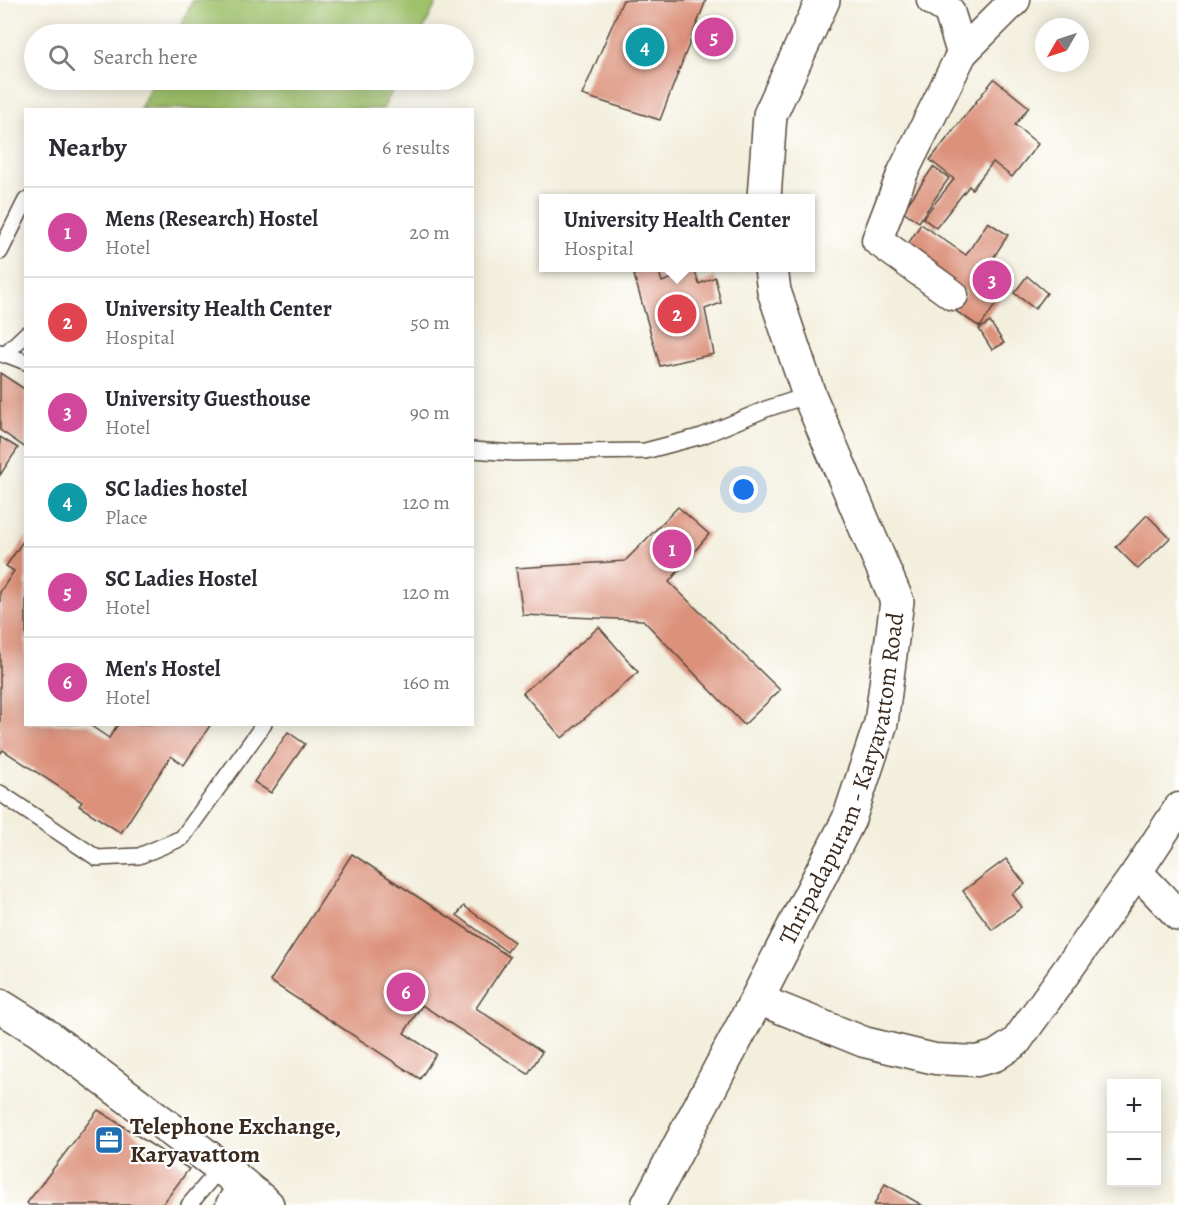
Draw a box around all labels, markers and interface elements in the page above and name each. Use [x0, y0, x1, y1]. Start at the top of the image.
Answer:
pin: 5 [694, 15, 734, 60]
north arrow [1035, 18, 1089, 72]
search box [24, 24, 474, 90]
pin: 4 [626, 24, 664, 70]
icon: search [45, 41, 78, 74]
text: Search here [93, 42, 198, 72]
text: Nearby [48, 130, 127, 165]
text: 6 results [382, 134, 450, 161]
popup [539, 194, 815, 272]
text: Mens (Research) Hostel [105, 204, 318, 234]
text: University Health Center [564, 205, 790, 235]
text: 1 [64, 219, 71, 246]
text: 20 m [409, 219, 450, 246]
text: Hotel [105, 234, 150, 261]
text: Hospital [564, 235, 633, 262]
pin: 3 [972, 258, 1012, 302]
pin: 2 [658, 292, 696, 336]
text: University Health Center [105, 294, 332, 324]
text: 2 [63, 309, 72, 336]
text: 50 m [410, 309, 450, 336]
text: Hospital [105, 324, 175, 351]
text: University Guesthouse [105, 384, 311, 414]
text: 3 [63, 399, 72, 426]
text: 90 m [410, 399, 450, 426]
text: Hotel [105, 414, 150, 441]
text: SC ladies hostel [105, 474, 247, 504]
your location [729, 475, 758, 504]
text: 4 [63, 489, 72, 516]
text: 120 m [402, 489, 450, 516]
text: Place [105, 504, 147, 531]
pin: 1 [652, 526, 692, 572]
text: SC Ladies Hostel [105, 564, 257, 594]
text: 5 [63, 579, 72, 606]
text: 120 m [402, 579, 450, 606]
text: Hotel [105, 594, 150, 621]
street label: Thripadapuram - Karyavattom Road [771, 610, 911, 950]
text: Men's Hostel [105, 654, 221, 684]
text: 6 [63, 669, 72, 696]
text: 160 m [403, 669, 450, 696]
text: Hotel [105, 684, 150, 711]
pin: 6 [386, 970, 426, 1014]
map controls [1107, 1079, 1161, 1187]
button: + [1107, 1079, 1161, 1133]
place label: Telephone Exchange, Karyavattom [130, 1110, 341, 1170]
office icon: Telephone Exchange, Karyavattom [93, 1124, 125, 1156]
button: − [1107, 1133, 1161, 1187]

